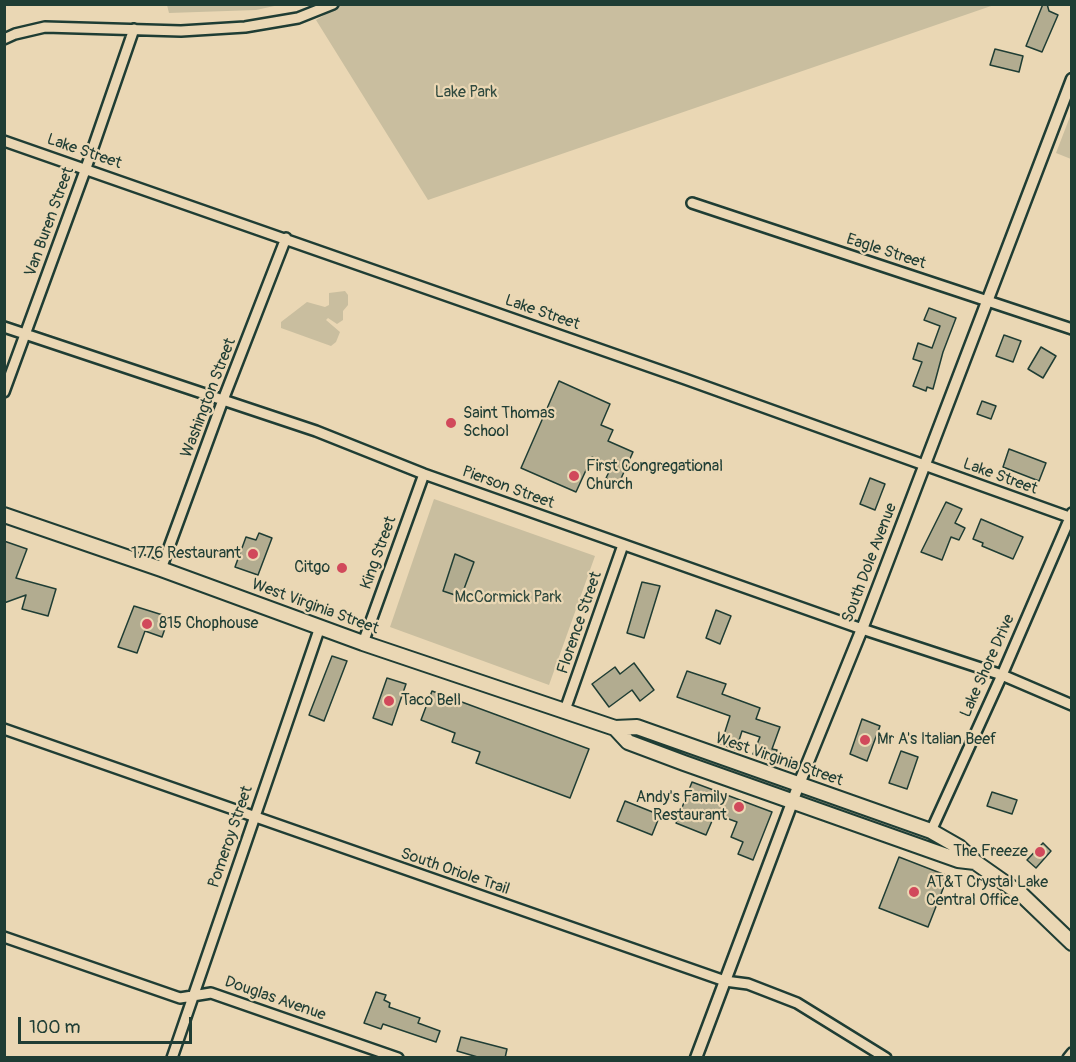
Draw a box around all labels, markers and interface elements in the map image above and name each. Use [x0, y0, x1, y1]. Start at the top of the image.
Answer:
park label: Lake Park [435, 83, 497, 103]
street label: Lake Street [44, 130, 124, 174]
street label: Van Buren Street [21, 165, 79, 279]
street label: Eagle Street [844, 230, 928, 274]
street label: Lake Street [502, 291, 582, 335]
street label: Washington Street [177, 336, 241, 460]
place label: Saint Thomas School [463, 404, 555, 442]
marker: Saint Thomas School [444, 416, 458, 430]
street label: Lake Street [960, 455, 1040, 499]
place label: First Congregational Church [586, 457, 723, 495]
street label: Pierson Street [459, 462, 557, 514]
marker: First Congregational Church [567, 469, 581, 483]
street label: South Dole Avenue [838, 501, 902, 625]
street label: King Street [357, 514, 401, 592]
place label: 1776 Restaurant [131, 544, 241, 564]
marker: 1776 Restaurant [246, 547, 260, 561]
place label: Citgo [294, 558, 330, 578]
marker: Citgo [335, 561, 349, 575]
street label: Florence Street [554, 569, 606, 677]
street label: West Virginia Street [249, 575, 381, 639]
park label: McCormick Park [454, 588, 562, 608]
street label: Lake Shore Drive [957, 611, 1019, 721]
place label: 815 Chophouse [159, 614, 258, 634]
marker: 815 Chophouse [140, 617, 154, 631]
place label: Taco Bell [401, 691, 461, 711]
marker: Taco Bell [382, 694, 396, 708]
street label: West Virginia Street [713, 729, 845, 791]
place label: Mr A's Italian Beef [877, 730, 997, 750]
marker: Mr A's Italian Beef [858, 733, 872, 747]
street label: Pomeroy Street [205, 783, 257, 891]
place label: Andy's Family Restaurant [636, 788, 727, 826]
marker: Andy's Family Restaurant [732, 800, 746, 814]
place label: The Freeze [953, 842, 1028, 862]
street label: South Oriole Trail [398, 844, 512, 900]
marker: The Freeze [1033, 845, 1047, 859]
place label: AT&T Crystal Lake Central Office [926, 873, 1048, 911]
marker: AT&T Crystal Lake Central Office [907, 885, 921, 899]
street label: Douglas Avenue [222, 973, 328, 1025]
scale bar [21, 1005, 195, 1043]
text: 100 m [29, 1016, 81, 1039]

